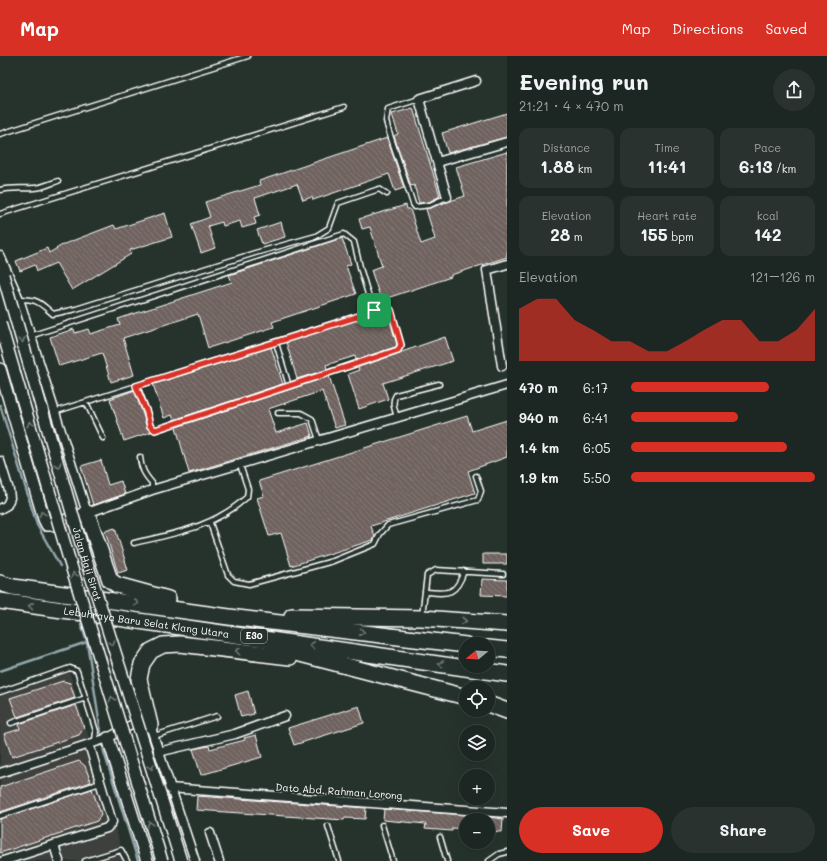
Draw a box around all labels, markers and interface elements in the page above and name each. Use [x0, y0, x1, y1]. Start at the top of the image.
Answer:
text: Map [20, 16, 59, 41]
text: Map [622, 19, 650, 38]
text: Directions [672, 19, 743, 38]
text: Saved [765, 19, 807, 38]
text: Evening run [519, 67, 649, 96]
button: share [773, 69, 815, 111]
text: 21:21 · 4 × 470 m [519, 97, 624, 114]
text: Distance [543, 140, 590, 155]
text: Time [654, 140, 680, 155]
text: Pace [754, 140, 781, 155]
text: 1.88 [540, 155, 574, 177]
text: 11:41 [648, 155, 686, 177]
text: 6:13 [739, 155, 772, 177]
text: km [574, 161, 592, 176]
text: /km [772, 161, 796, 176]
text: Elevation [542, 208, 591, 223]
text: Heart rate [637, 208, 697, 223]
text: kcal [757, 208, 779, 223]
text: 28 [550, 223, 570, 245]
text: 155 [640, 223, 668, 245]
text: 142 [754, 223, 782, 245]
text: m [570, 229, 583, 244]
text: bpm [668, 229, 694, 244]
text: Elevation [519, 268, 577, 285]
text: 121–126 m [750, 268, 815, 285]
pin [357, 293, 391, 327]
icon: arrive [363, 299, 385, 321]
one-way arrow [17, 336, 26, 343]
text: 470 m [519, 379, 558, 396]
text: 6:17 [583, 379, 608, 396]
text: 940 m [519, 409, 558, 426]
text: 6:41 [583, 409, 608, 426]
one-way arrow [26, 420, 35, 427]
text: 1.4 km [519, 439, 559, 456]
text: 6:05 [583, 439, 610, 456]
one-way arrow [53, 461, 62, 468]
text: 1.9 km [519, 469, 559, 486]
text: 5:50 [583, 469, 610, 486]
one-way arrow [39, 511, 47, 518]
street label: Jalan Haji Sirat [70, 525, 105, 603]
one-way arrow [70, 572, 79, 579]
one-way arrow [132, 598, 139, 607]
one-way arrow [28, 601, 34, 610]
street label: Lebuhraya Baru Selat Klang Utara [63, 603, 230, 641]
one-way arrow [461, 616, 467, 625]
one-way arrow [358, 628, 365, 637]
road number: E30 [241, 629, 267, 643]
north arrow [459, 637, 495, 673]
map controls [459, 637, 495, 849]
one-way arrow [107, 639, 116, 646]
one-way arrow [309, 641, 315, 650]
one-way arrow [235, 647, 241, 656]
one-way arrow [438, 660, 444, 669]
button: locate [459, 681, 495, 717]
one-way arrow [108, 696, 117, 703]
button: layers [459, 725, 495, 761]
one-way arrow [146, 763, 155, 770]
button: + [459, 769, 495, 805]
street label: Dato Abd. Rahman Lorong [275, 780, 403, 802]
button: Save [519, 807, 663, 853]
button: Share [671, 807, 815, 853]
button: − [459, 813, 495, 849]
one-way arrow [146, 820, 155, 827]

